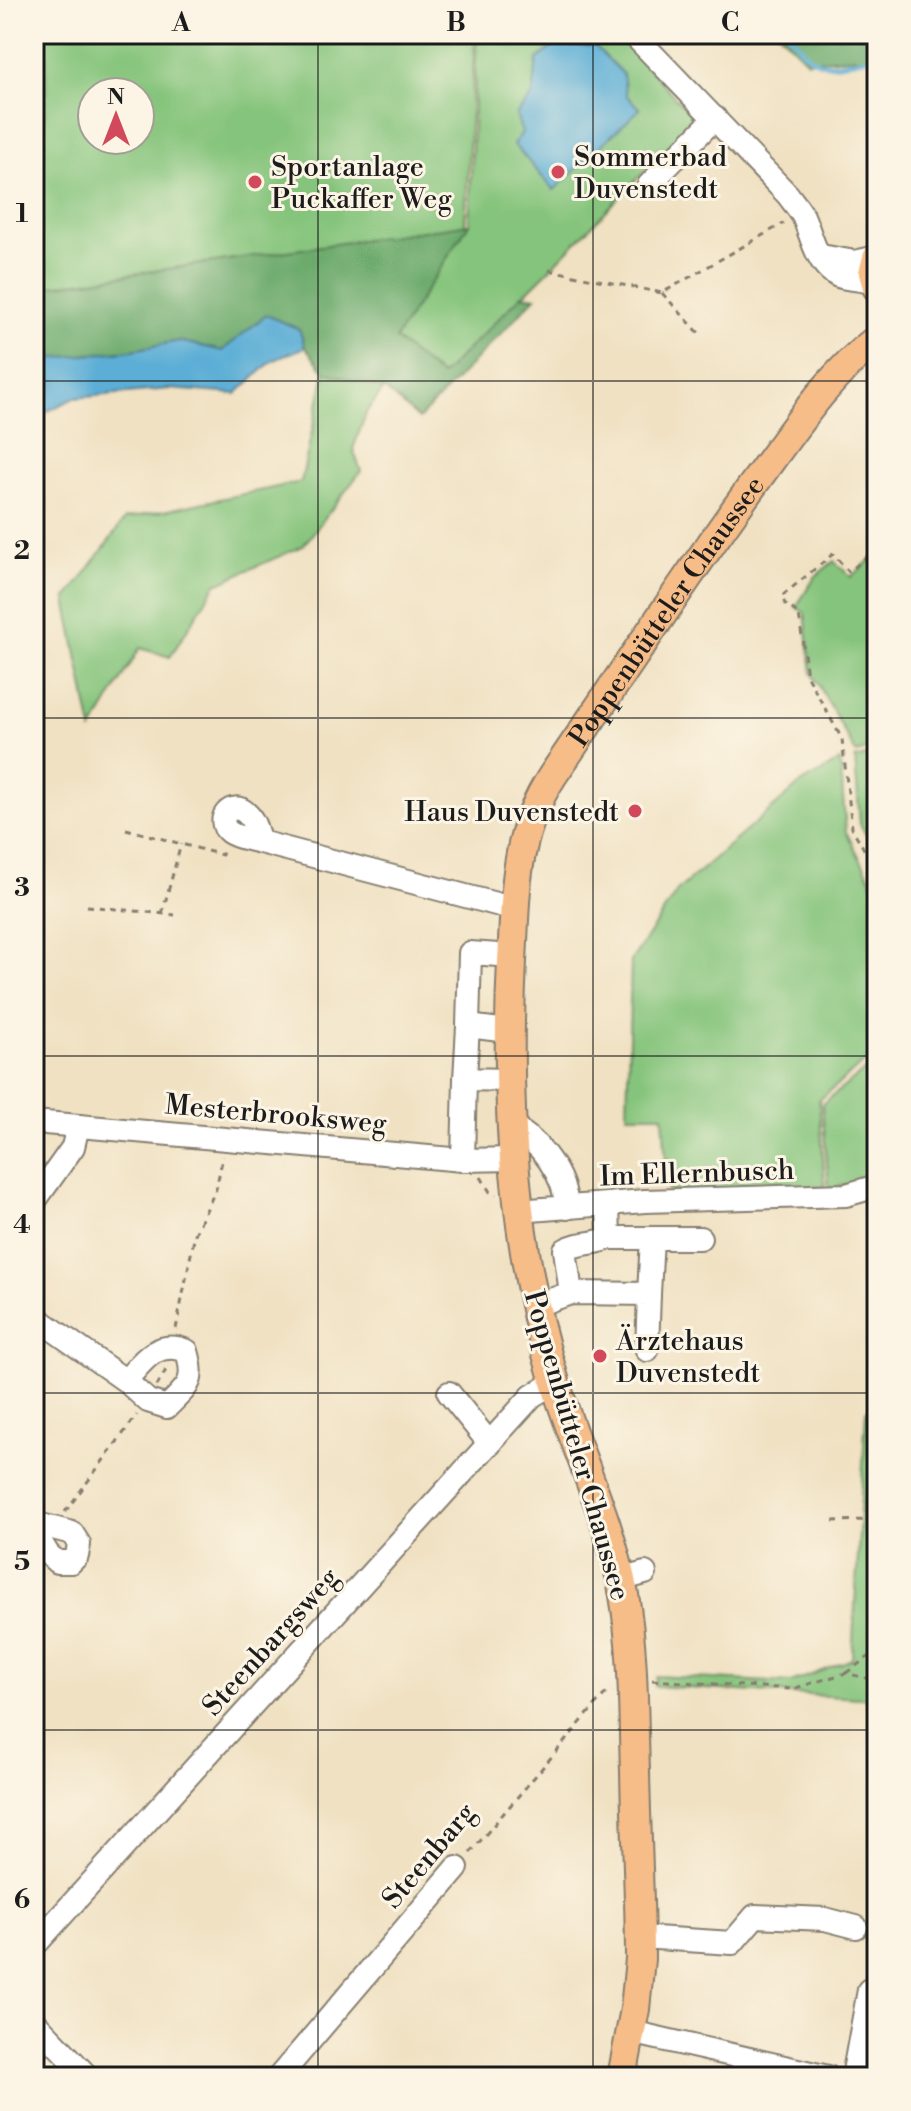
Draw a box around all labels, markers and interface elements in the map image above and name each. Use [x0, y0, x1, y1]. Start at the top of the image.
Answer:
text: A [171, 7, 191, 39]
text: B [446, 7, 466, 39]
text: C [721, 7, 739, 39]
north arrow [76, 76, 156, 156]
text: N [107, 84, 125, 111]
place label: Sommerbad Duvenstedt [574, 140, 727, 207]
place label: Sportanlage Puckaffer Weg [271, 150, 452, 217]
marker: Sommerbad Duvenstedt [549, 163, 567, 181]
marker: Sportanlage Puckaffer Weg [246, 173, 264, 191]
text: 1 [16, 198, 29, 230]
street label: Poppenbütteler Chaussee [562, 469, 773, 754]
text: 2 [14, 535, 30, 567]
place label: Haus Duvenstedt [404, 795, 619, 830]
marker: Haus Duvenstedt [626, 802, 644, 820]
text: 3 [14, 872, 30, 904]
street label: Mesterbrooksweg [163, 1087, 389, 1142]
street label: Im Ellernbusch [599, 1153, 795, 1194]
text: 4 [13, 1209, 31, 1241]
street label: Poppenbütteler Chaussee [515, 1286, 638, 1605]
place label: Ärztehaus Duvenstedt [615, 1323, 760, 1391]
marker: Ärztehaus Duvenstedt [591, 1347, 609, 1365]
text: 5 [14, 1546, 30, 1578]
street label: Steenbargsweg [195, 1560, 347, 1723]
street label: Steenbarg [375, 1796, 484, 1916]
text: 6 [14, 1884, 30, 1916]

